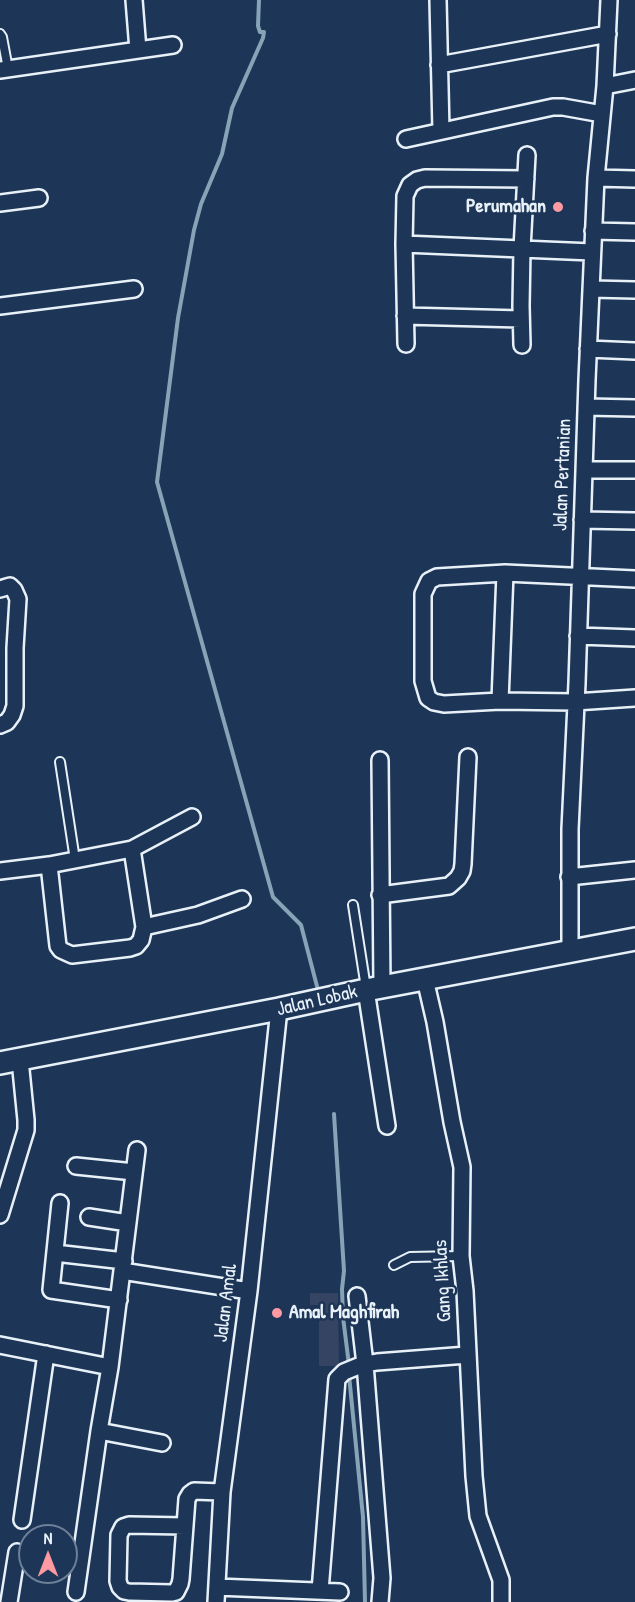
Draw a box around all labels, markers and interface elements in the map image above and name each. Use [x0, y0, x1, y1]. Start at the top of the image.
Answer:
place label: Perumahan [466, 195, 546, 219]
marker: Perumahan [551, 200, 565, 214]
street label: Jalan Pertanian [549, 418, 577, 532]
street label: Jalan Lobak [274, 980, 360, 1022]
street label: Gang Ikhlas [429, 1239, 457, 1323]
street label: Jalan Amal [209, 1263, 243, 1343]
place label: Amal Maghfirah [289, 1301, 399, 1325]
marker: Amal Maghfirah [270, 1306, 284, 1320]
north arrow [18, 1524, 78, 1584]
text: N [44, 1527, 52, 1549]

